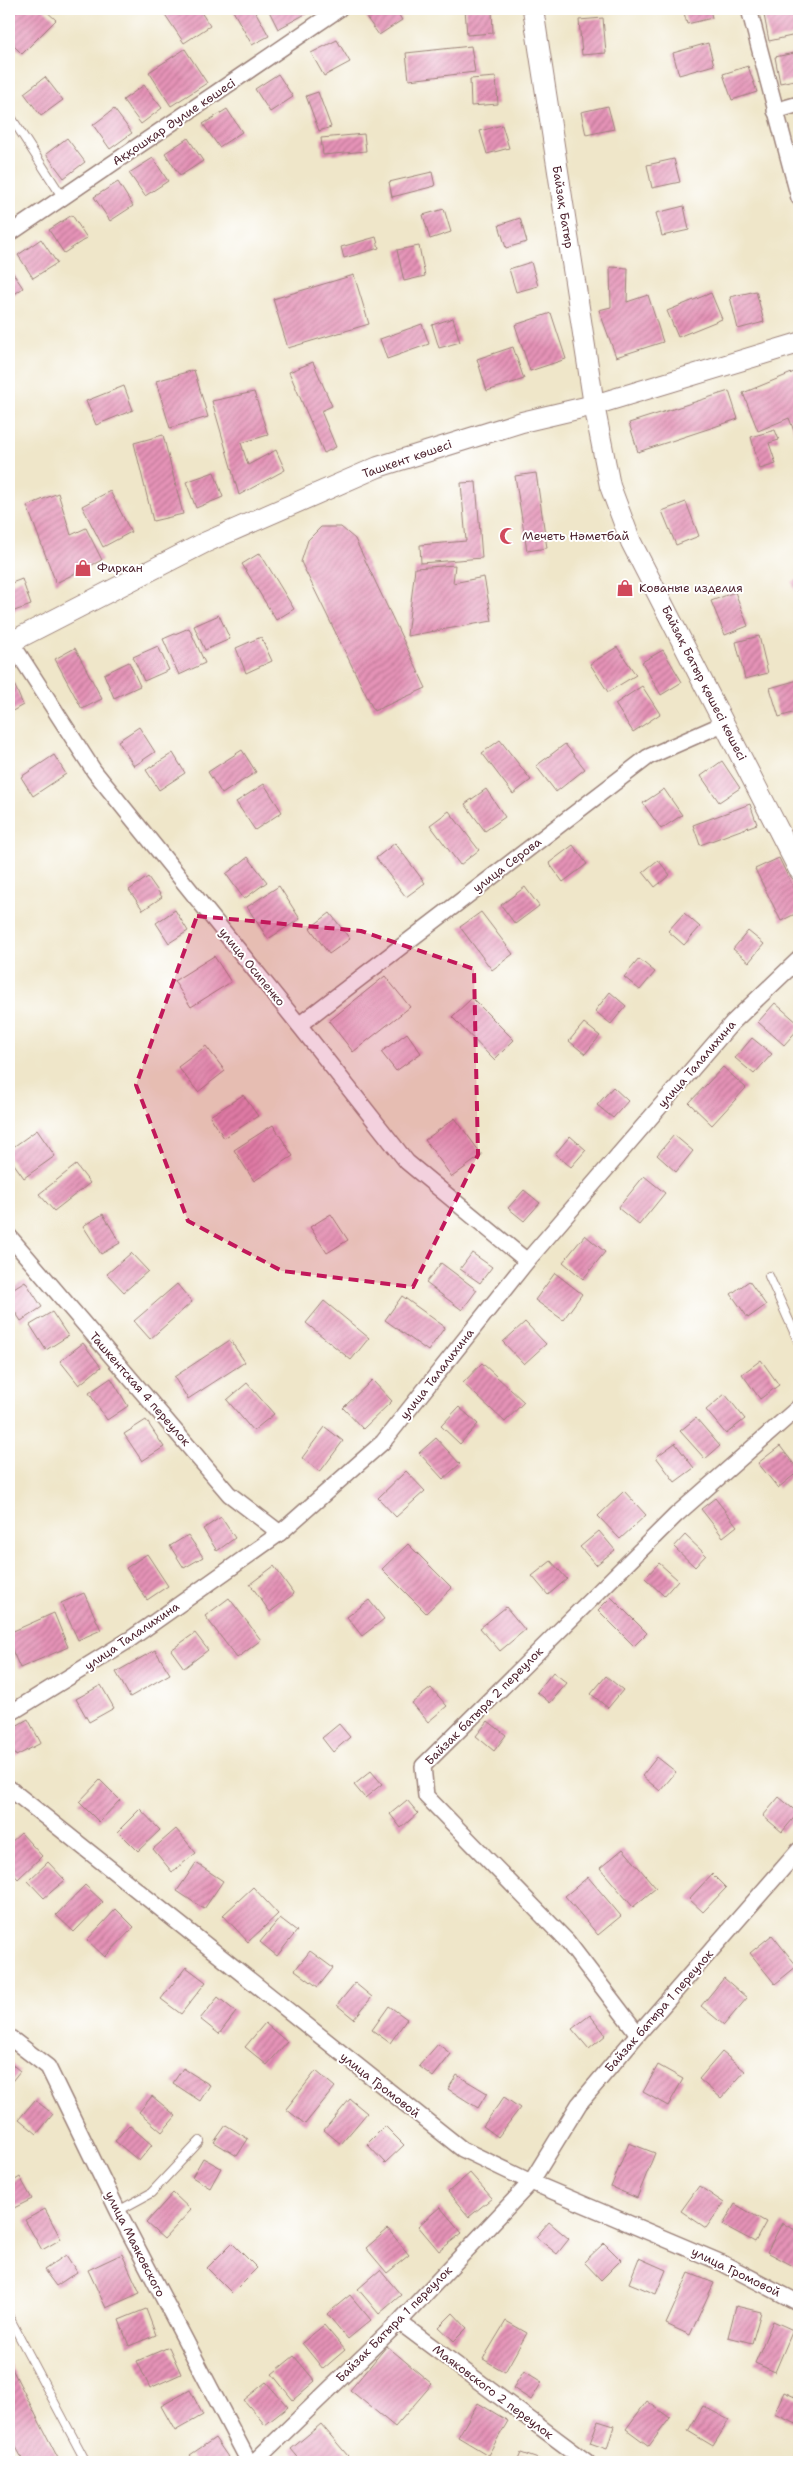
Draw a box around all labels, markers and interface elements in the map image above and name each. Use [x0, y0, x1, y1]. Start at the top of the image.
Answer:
street label: Аққошқар Әулие көшесі [109, 75, 239, 169]
street label: Байзақ Батыр [549, 164, 577, 250]
street label: Ташкент көшесі [360, 436, 454, 482]
mosque icon: Мечеть Нәметбай [498, 526, 518, 546]
place label: Мечеть Нәметбай [522, 528, 630, 544]
shop icon: Фиркан [73, 558, 93, 578]
place label: Фиркан [97, 560, 143, 576]
shop icon: Кованые изделия [615, 578, 635, 598]
place label: Кованые изделия [639, 580, 743, 596]
street label: Байзақ Батыр қөшесі көшесі [658, 603, 750, 763]
street label: улица Серова [469, 834, 545, 896]
street label: улица Осипенко [215, 924, 289, 1010]
street label: улица Талалихина [655, 1016, 740, 1111]
street label: улица Талалихина [396, 1325, 478, 1423]
street label: Ташкентская 4 переулок [86, 1329, 194, 1450]
street label: улица Талалихина [81, 1598, 183, 1674]
street label: Байзак батыра 2 переулок [421, 1643, 547, 1769]
street label: Байзак батыра 1 переулок [601, 1946, 717, 2076]
street label: улица Громовой [337, 2049, 423, 2121]
street label: улица Маяковского [101, 2188, 169, 2300]
street label: улица Громовой [689, 2244, 783, 2301]
street label: Байзак Батыра 1 переулок [332, 2262, 456, 2386]
street label: Маяковского 2 переулок [429, 2341, 557, 2443]

